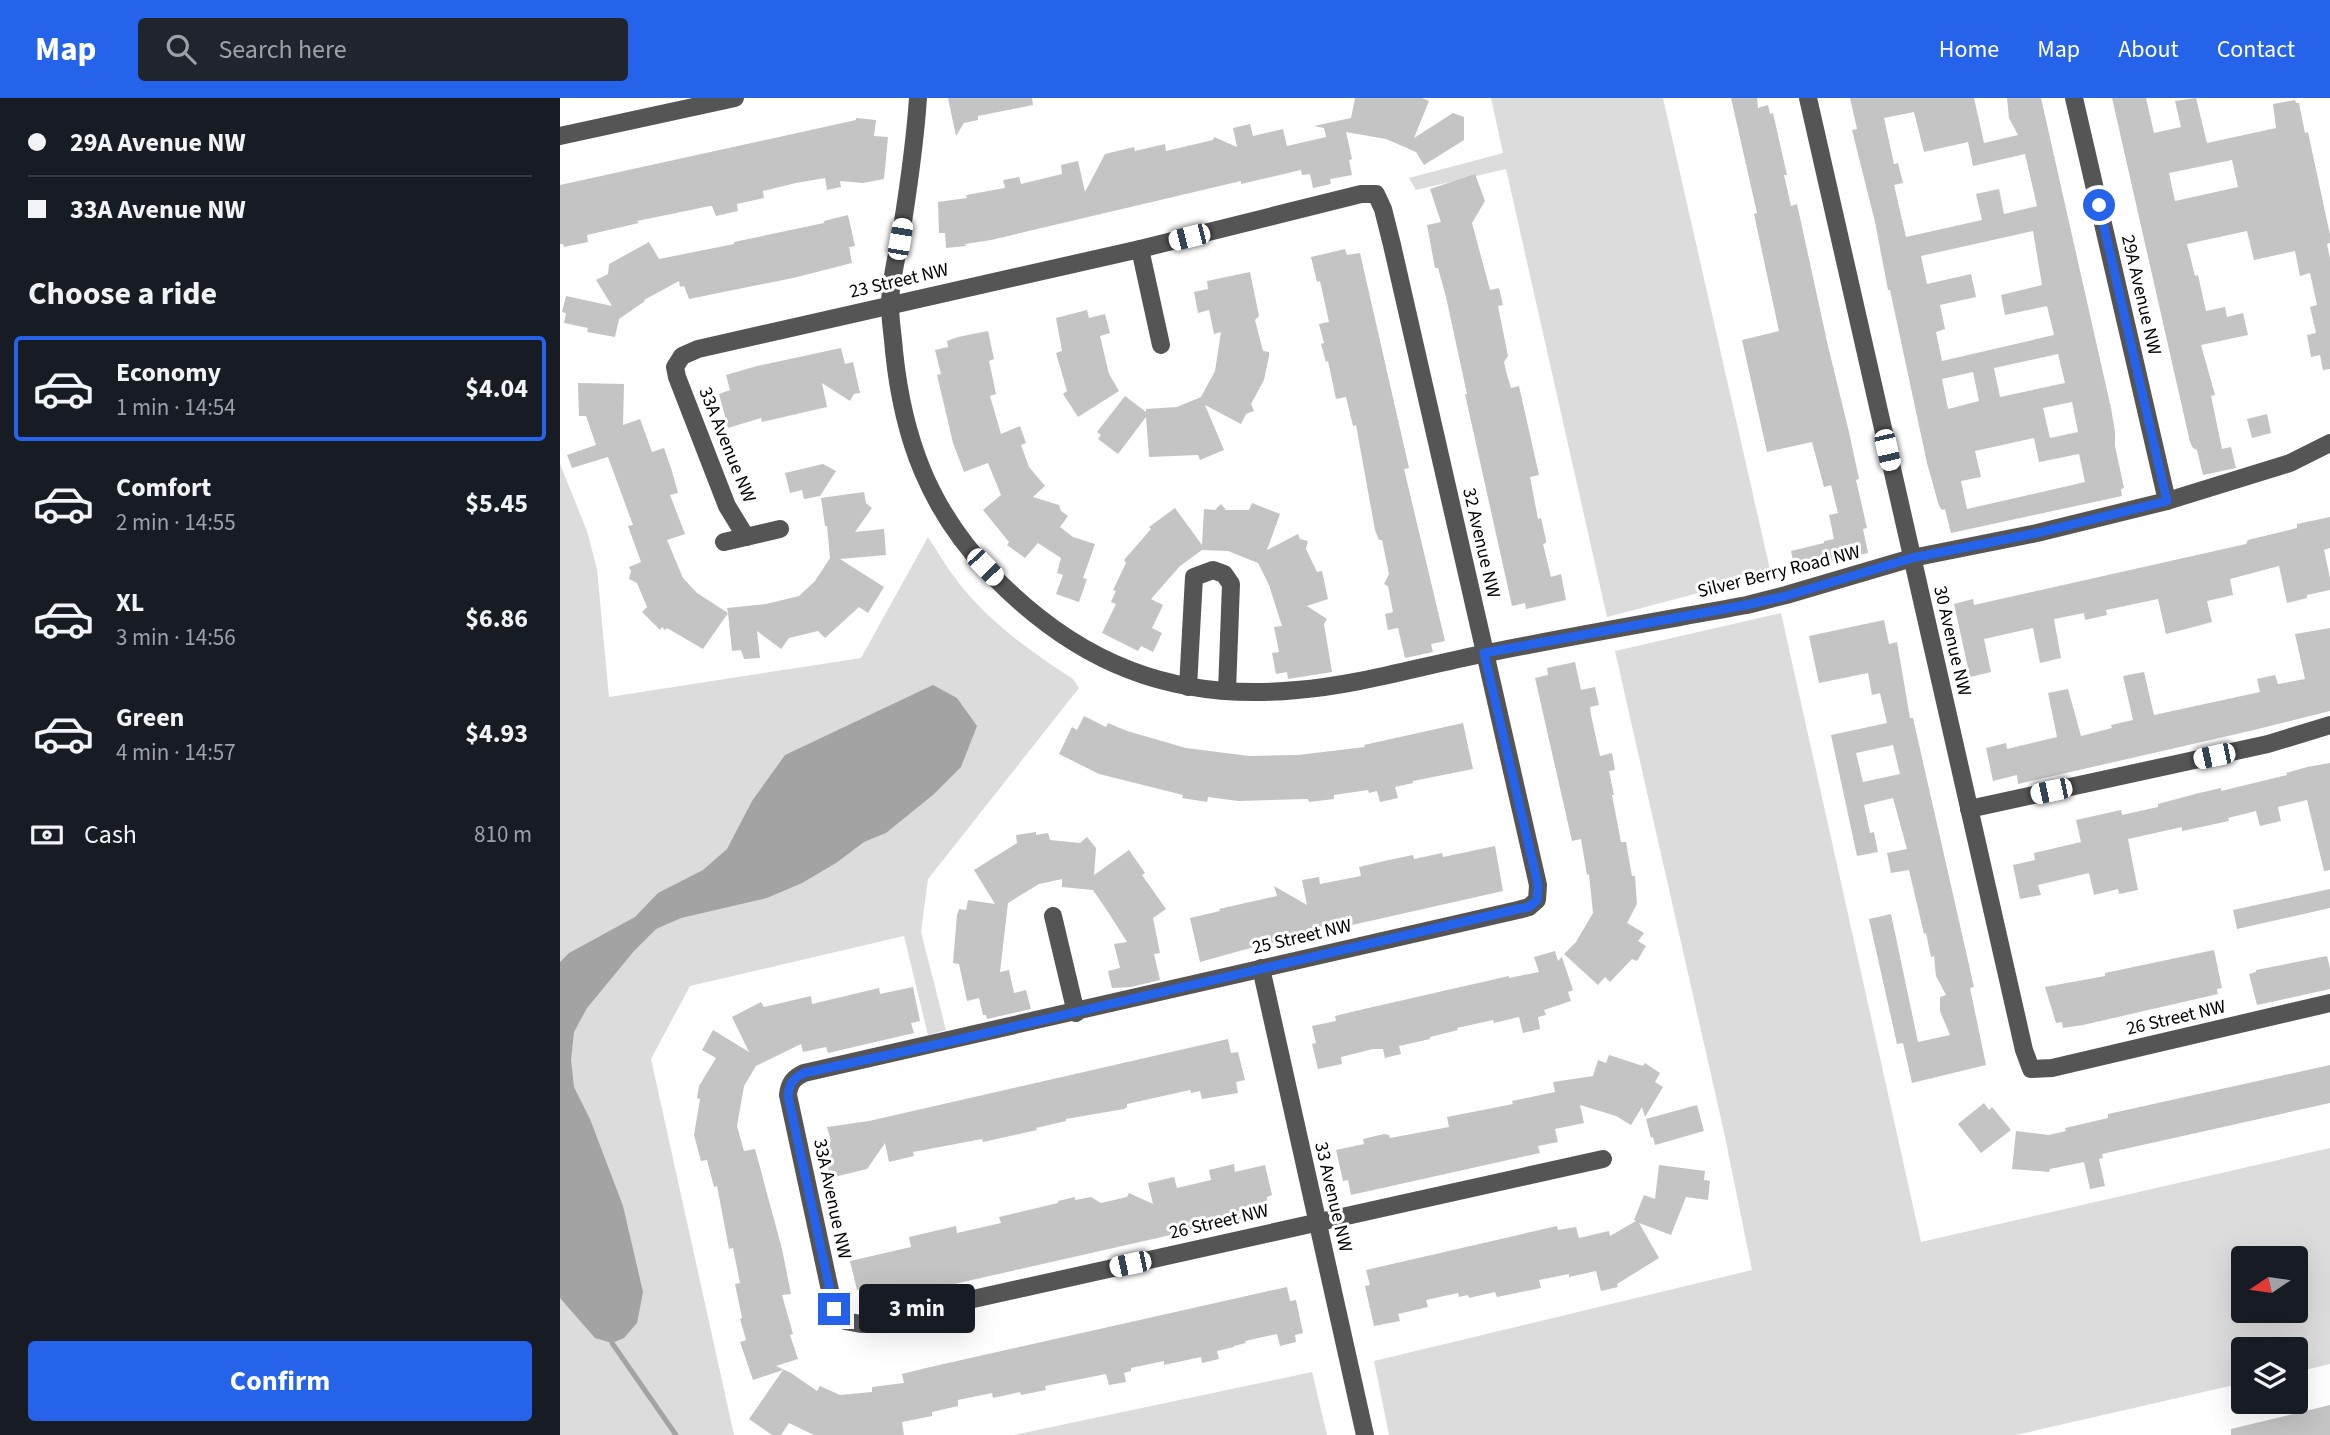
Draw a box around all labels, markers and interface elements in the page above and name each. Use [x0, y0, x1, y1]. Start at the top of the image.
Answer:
search box [138, 18, 628, 81]
text: Map [35, 26, 96, 73]
icon: search [162, 30, 200, 68]
text: Search here [218, 31, 347, 68]
text: Home [1939, 32, 1999, 67]
text: Map [2037, 32, 2080, 67]
text: About [2118, 32, 2179, 67]
text: Contact [2217, 32, 2295, 67]
text: 29A Avenue NW [70, 124, 246, 161]
route start [2083, 189, 2115, 221]
text: 33A Avenue NW [70, 191, 246, 228]
car [887, 216, 914, 262]
car [1167, 222, 1212, 252]
street label: 29A Avenue NW [2114, 232, 2168, 358]
street label: 23 Street NW [847, 256, 951, 306]
text: Choose a ride [28, 271, 217, 317]
text: Economy [116, 354, 221, 391]
icon: car [32, 357, 95, 420]
text: $4.04 [465, 370, 528, 407]
street label: 33A Avenue NW [692, 383, 763, 507]
text: 1 min · 14:54 [116, 391, 236, 424]
car [1873, 427, 1902, 473]
text: Comfort [116, 469, 211, 506]
icon: car [32, 472, 95, 535]
text: $5.45 [465, 485, 528, 522]
street label: 32 Avenue NW [1455, 485, 1507, 601]
text: 2 min · 14:55 [116, 506, 236, 539]
street label: Silver Berry Road NW [1695, 539, 1863, 605]
car [963, 545, 1008, 589]
street label: 30 Avenue NW [1926, 583, 1978, 699]
text: XL [116, 584, 144, 621]
icon: car [32, 587, 95, 650]
text: $6.86 [465, 600, 528, 637]
text: 3 min · 14:56 [116, 621, 236, 654]
text: Green [116, 699, 184, 736]
icon: car [32, 702, 95, 765]
text: $4.93 [465, 715, 528, 752]
text: 4 min · 14:57 [116, 736, 236, 769]
car [2192, 741, 2237, 771]
car [2029, 776, 2074, 806]
icon: cash [28, 816, 66, 854]
text: Cash [84, 816, 137, 853]
text: 810 m [474, 818, 532, 851]
street label: 25 Street NW [1250, 912, 1354, 962]
street label: 26 Street NW [2124, 993, 2228, 1043]
street label: 33A Avenue NW [806, 1136, 858, 1262]
street label: 33 Avenue NW [1307, 1139, 1359, 1255]
street label: 26 Street NW [1167, 1197, 1271, 1247]
north arrow [2231, 1246, 2308, 1323]
map controls [2231, 1246, 2308, 1414]
car [1108, 1249, 1153, 1279]
callout: 3 min [858, 1284, 974, 1334]
text: 3 min [889, 1292, 945, 1325]
route end [818, 1293, 850, 1325]
button: layers [2231, 1337, 2308, 1414]
button: Confirm [28, 1341, 532, 1421]

